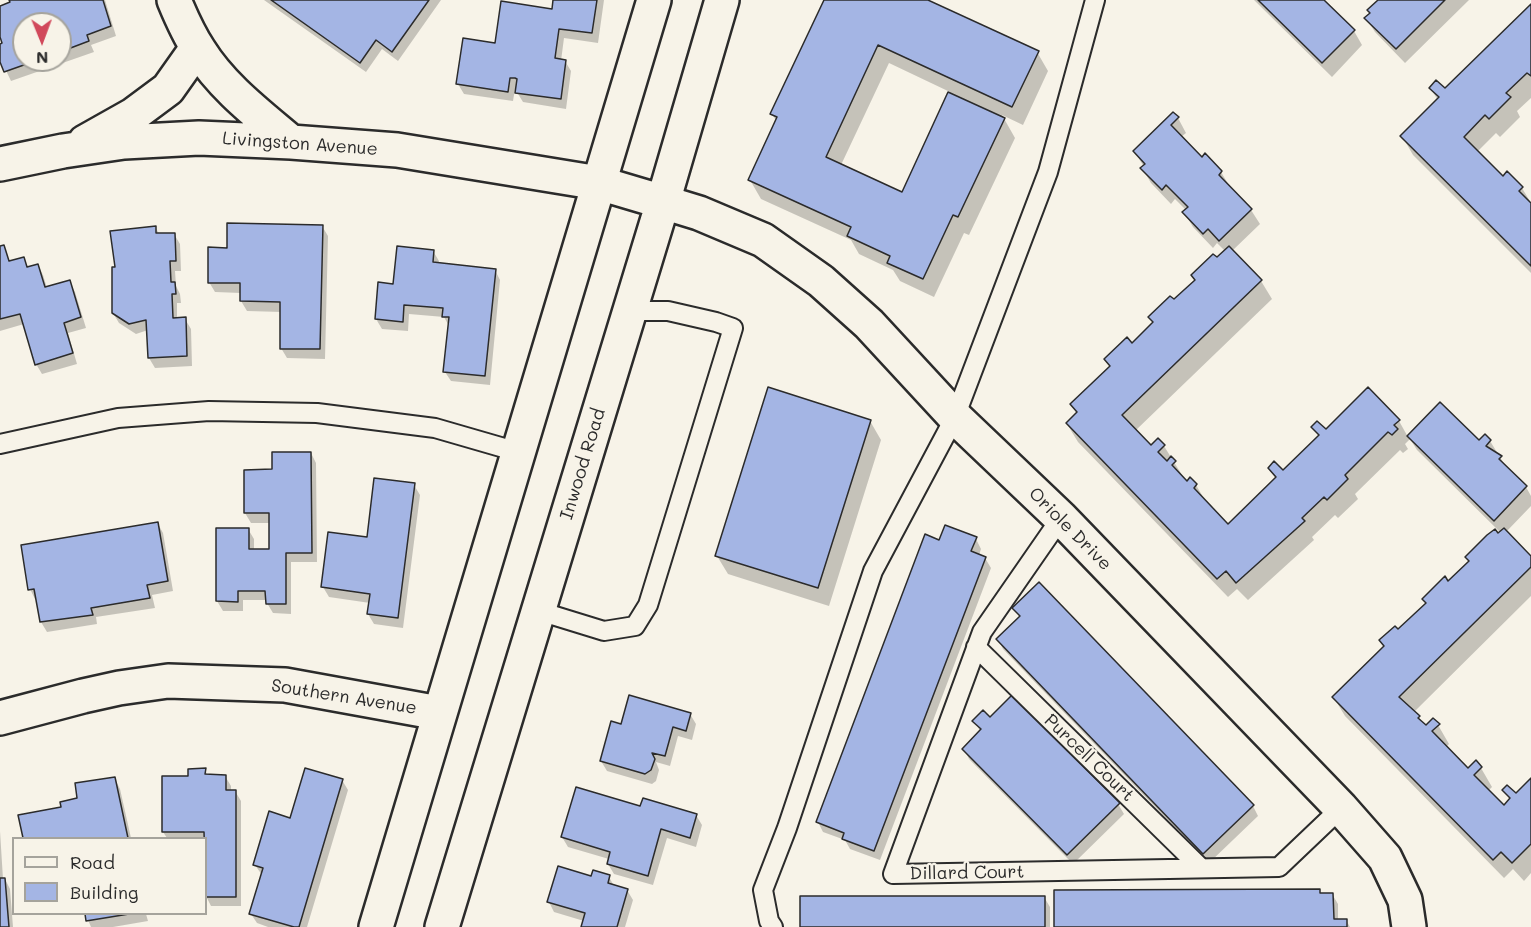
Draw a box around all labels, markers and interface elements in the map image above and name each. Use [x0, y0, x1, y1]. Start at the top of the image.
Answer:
north arrow [12, 12, 72, 72]
text: N [36, 48, 49, 69]
street label: Livingston Avenue [222, 128, 378, 160]
street label: Inwood Road [556, 406, 610, 522]
street label: Oriole Drive [1024, 483, 1116, 575]
street label: Southern Avenue [270, 675, 418, 719]
street label: Purcell Court [1040, 710, 1138, 806]
legend [12, 837, 207, 915]
text: Road [70, 850, 115, 874]
street label: Dillard Court [909, 861, 1025, 885]
text: Building [70, 880, 138, 904]

